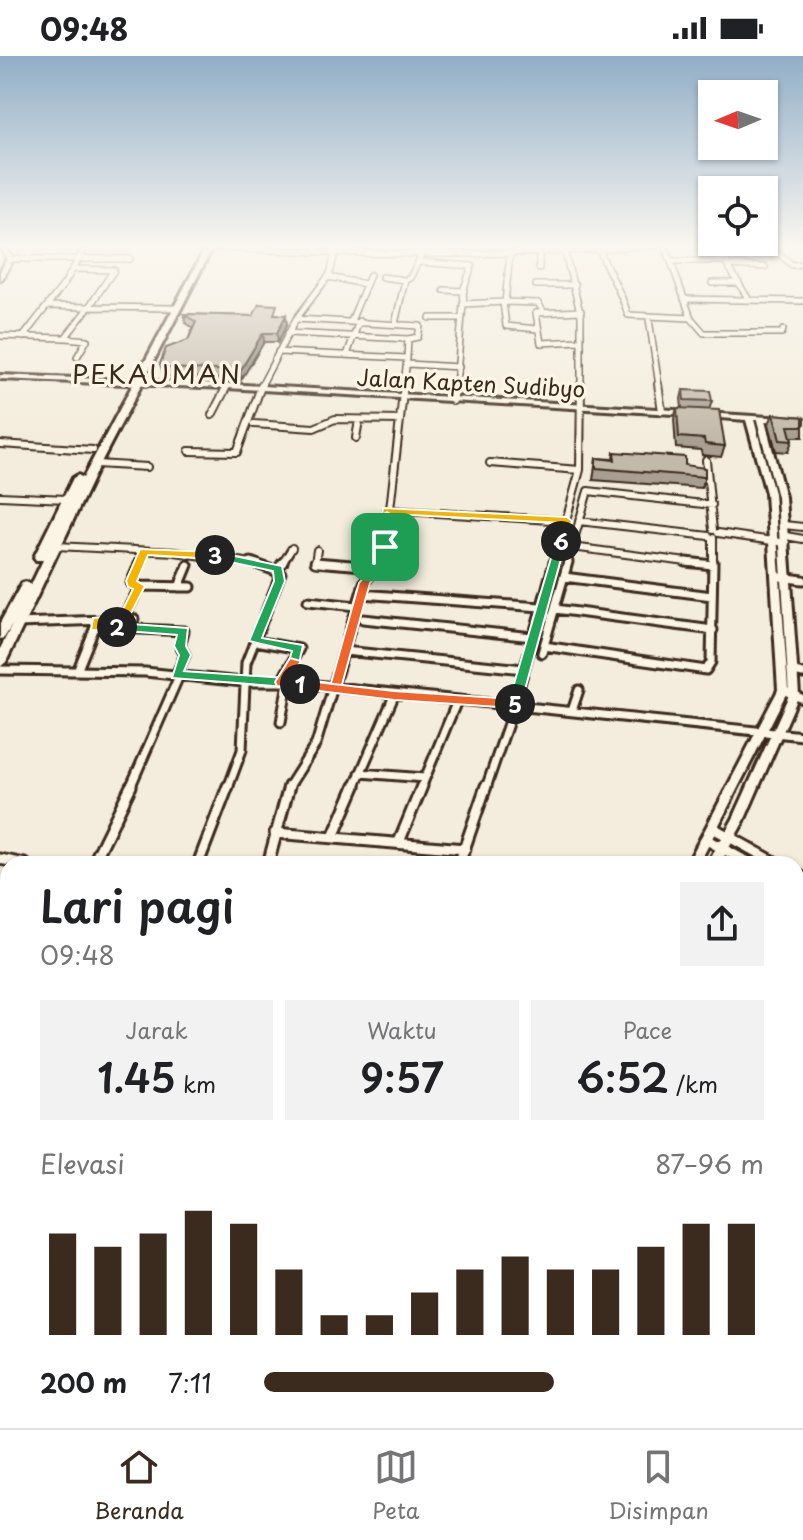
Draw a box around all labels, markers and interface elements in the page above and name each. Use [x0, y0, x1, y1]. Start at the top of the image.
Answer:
text: 09:48 [40, 6, 128, 51]
north arrow [698, 80, 778, 160]
map controls [698, 80, 778, 256]
button: locate [698, 176, 778, 256]
district label: PEKAUMAN [72, 354, 242, 393]
street label: Jalan Kapten Sudibyo [356, 360, 586, 404]
pin [351, 513, 419, 581]
pin: 6 [541, 521, 581, 561]
text: 6 [553, 524, 569, 557]
icon: arrive [363, 525, 407, 569]
pin: 3 [195, 535, 235, 575]
text: 3 [208, 538, 222, 571]
pin: 2 [97, 607, 137, 647]
text: 2 [109, 610, 125, 643]
pin: 1 [280, 664, 320, 704]
text: 1 [295, 667, 305, 700]
pin: 5 [495, 684, 535, 724]
text: 5 [508, 687, 522, 720]
text: Lari pagi [40, 872, 234, 938]
button: share [680, 882, 764, 966]
text: 09:48 [40, 935, 115, 974]
text: Jarak [125, 1013, 188, 1046]
text: Waktu [367, 1013, 437, 1046]
text: Pace [622, 1013, 672, 1046]
text: 1.45 [97, 1046, 176, 1107]
text: 9:57 [360, 1046, 444, 1107]
text: 6:52 [577, 1046, 669, 1107]
text: km [176, 1067, 216, 1100]
text: /km [669, 1067, 718, 1100]
text: Elevasi [40, 1144, 125, 1183]
text: 87–96 m [655, 1144, 764, 1183]
text: 200 m [40, 1363, 127, 1402]
text: 7:11 [168, 1363, 212, 1402]
tab: Beranda [94, 1445, 184, 1526]
tab: Peta [372, 1445, 420, 1526]
tab: Disimpan [608, 1445, 709, 1526]

